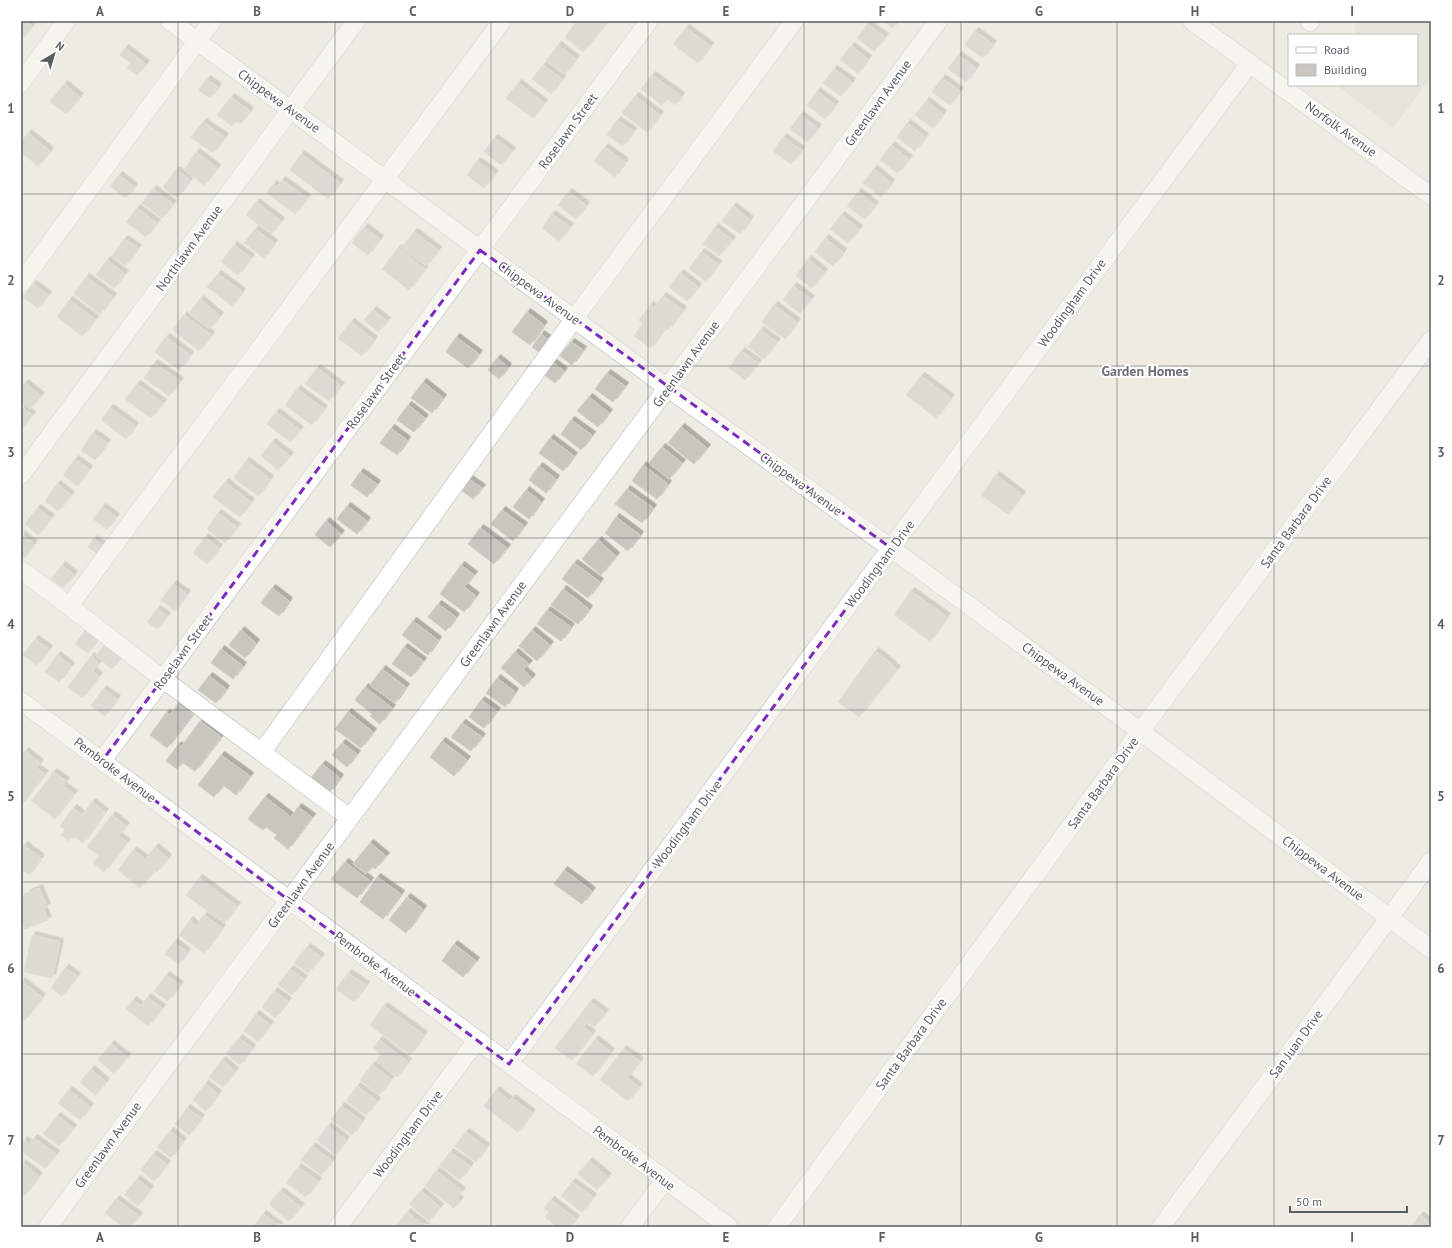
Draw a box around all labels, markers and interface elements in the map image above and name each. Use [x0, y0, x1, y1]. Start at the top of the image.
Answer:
text: A [96, 3, 104, 20]
text: B [253, 3, 261, 20]
text: C [409, 3, 417, 20]
text: D [566, 3, 574, 20]
text: E [723, 3, 730, 20]
text: F [879, 3, 886, 20]
text: G [1035, 3, 1043, 20]
text: H [1191, 3, 1199, 20]
text: I [1350, 3, 1354, 20]
north arrow [34, 34, 74, 74]
legend [1288, 34, 1418, 86]
text: N [53, 38, 67, 54]
text: Road [1324, 42, 1349, 57]
street label: Greenlawn Avenue [841, 56, 915, 150]
text: Building [1324, 62, 1367, 77]
street label: Chippewa Avenue [234, 65, 324, 137]
street label: Roselawn Street [535, 89, 602, 172]
street label: Norfolk Avenue [1302, 97, 1380, 161]
text: 1 [7, 100, 15, 117]
text: 1 [1437, 100, 1445, 117]
street label: Northlawn Avenue [152, 201, 226, 295]
street label: Woodingham Drive [1034, 255, 1110, 351]
street label: Chippewa Avenue [494, 257, 584, 329]
text: 2 [7, 272, 15, 289]
text: 2 [1437, 272, 1445, 289]
street label: Greenlawn Avenue [649, 317, 723, 411]
street label: Roselawn Street [343, 349, 410, 432]
district label: Garden Homes [1101, 362, 1189, 380]
text: 3 [7, 444, 15, 461]
text: 3 [1437, 444, 1445, 461]
street label: Chippewa Avenue [756, 448, 846, 520]
street label: Santa Barbara Drive [1257, 472, 1335, 572]
street label: Woodingham Drive [841, 517, 919, 611]
street label: Greenlawn Avenue [456, 577, 530, 671]
street label: Roselawn Street [150, 610, 217, 693]
text: 4 [7, 616, 15, 633]
text: 4 [1437, 616, 1445, 633]
street label: Chippewa Avenue [1018, 638, 1108, 710]
street label: Santa Barbara Drive [1064, 733, 1142, 833]
street label: Pembroke Avenue [70, 734, 160, 806]
street label: Woodingham Drive [648, 777, 726, 871]
text: 5 [7, 788, 15, 805]
text: 5 [1437, 788, 1445, 805]
street label: Chippewa Avenue [1279, 832, 1367, 904]
street label: Greenlawn Avenue [264, 838, 338, 932]
street label: Pembroke Avenue [330, 928, 420, 1000]
text: 6 [7, 960, 15, 977]
text: 6 [1437, 960, 1445, 977]
street label: Santa Barbara Drive [872, 994, 950, 1094]
street label: San Juan Drive [1265, 1006, 1327, 1082]
street label: Woodingham Drive [369, 1087, 447, 1181]
street label: Greenlawn Avenue [71, 1098, 145, 1192]
street label: Pembroke Avenue [589, 1122, 679, 1194]
text: 7 [7, 1132, 15, 1149]
text: 7 [1437, 1132, 1445, 1149]
scale bar [1290, 1188, 1407, 1214]
text: 50 m [1296, 1194, 1322, 1209]
text: A [96, 1229, 104, 1246]
text: B [253, 1229, 261, 1246]
text: C [409, 1229, 417, 1246]
text: D [566, 1229, 574, 1246]
text: E [723, 1229, 730, 1246]
text: F [879, 1229, 886, 1246]
text: G [1035, 1229, 1043, 1246]
text: H [1191, 1229, 1199, 1246]
text: I [1350, 1229, 1354, 1246]

